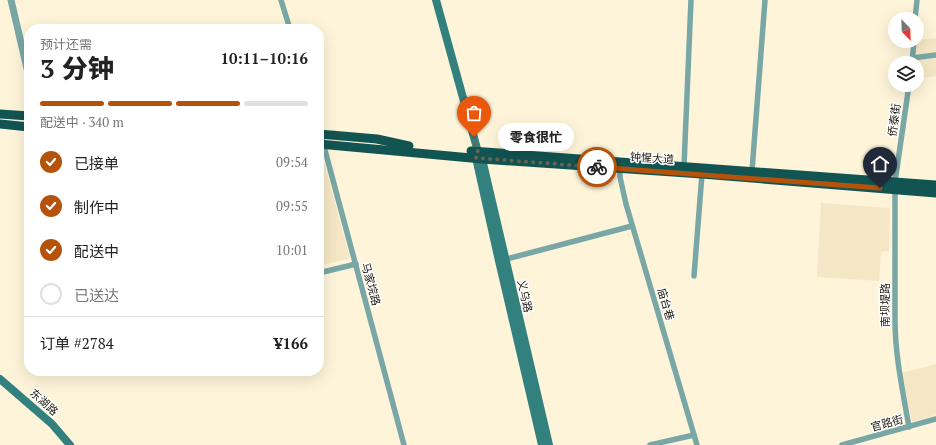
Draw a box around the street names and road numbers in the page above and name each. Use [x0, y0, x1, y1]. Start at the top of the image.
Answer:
street label: 侨泰街 [885, 103, 903, 137]
street label: 钟惺大道 [630, 149, 674, 167]
street label: 马家垸路 [359, 261, 383, 307]
street label: 义乌路 [514, 278, 536, 314]
street label: 南坝堤路 [878, 283, 892, 327]
street label: 庙台巷 [655, 286, 677, 322]
street label: 东湖路 [27, 386, 61, 418]
street label: 官路街 [869, 412, 905, 434]

